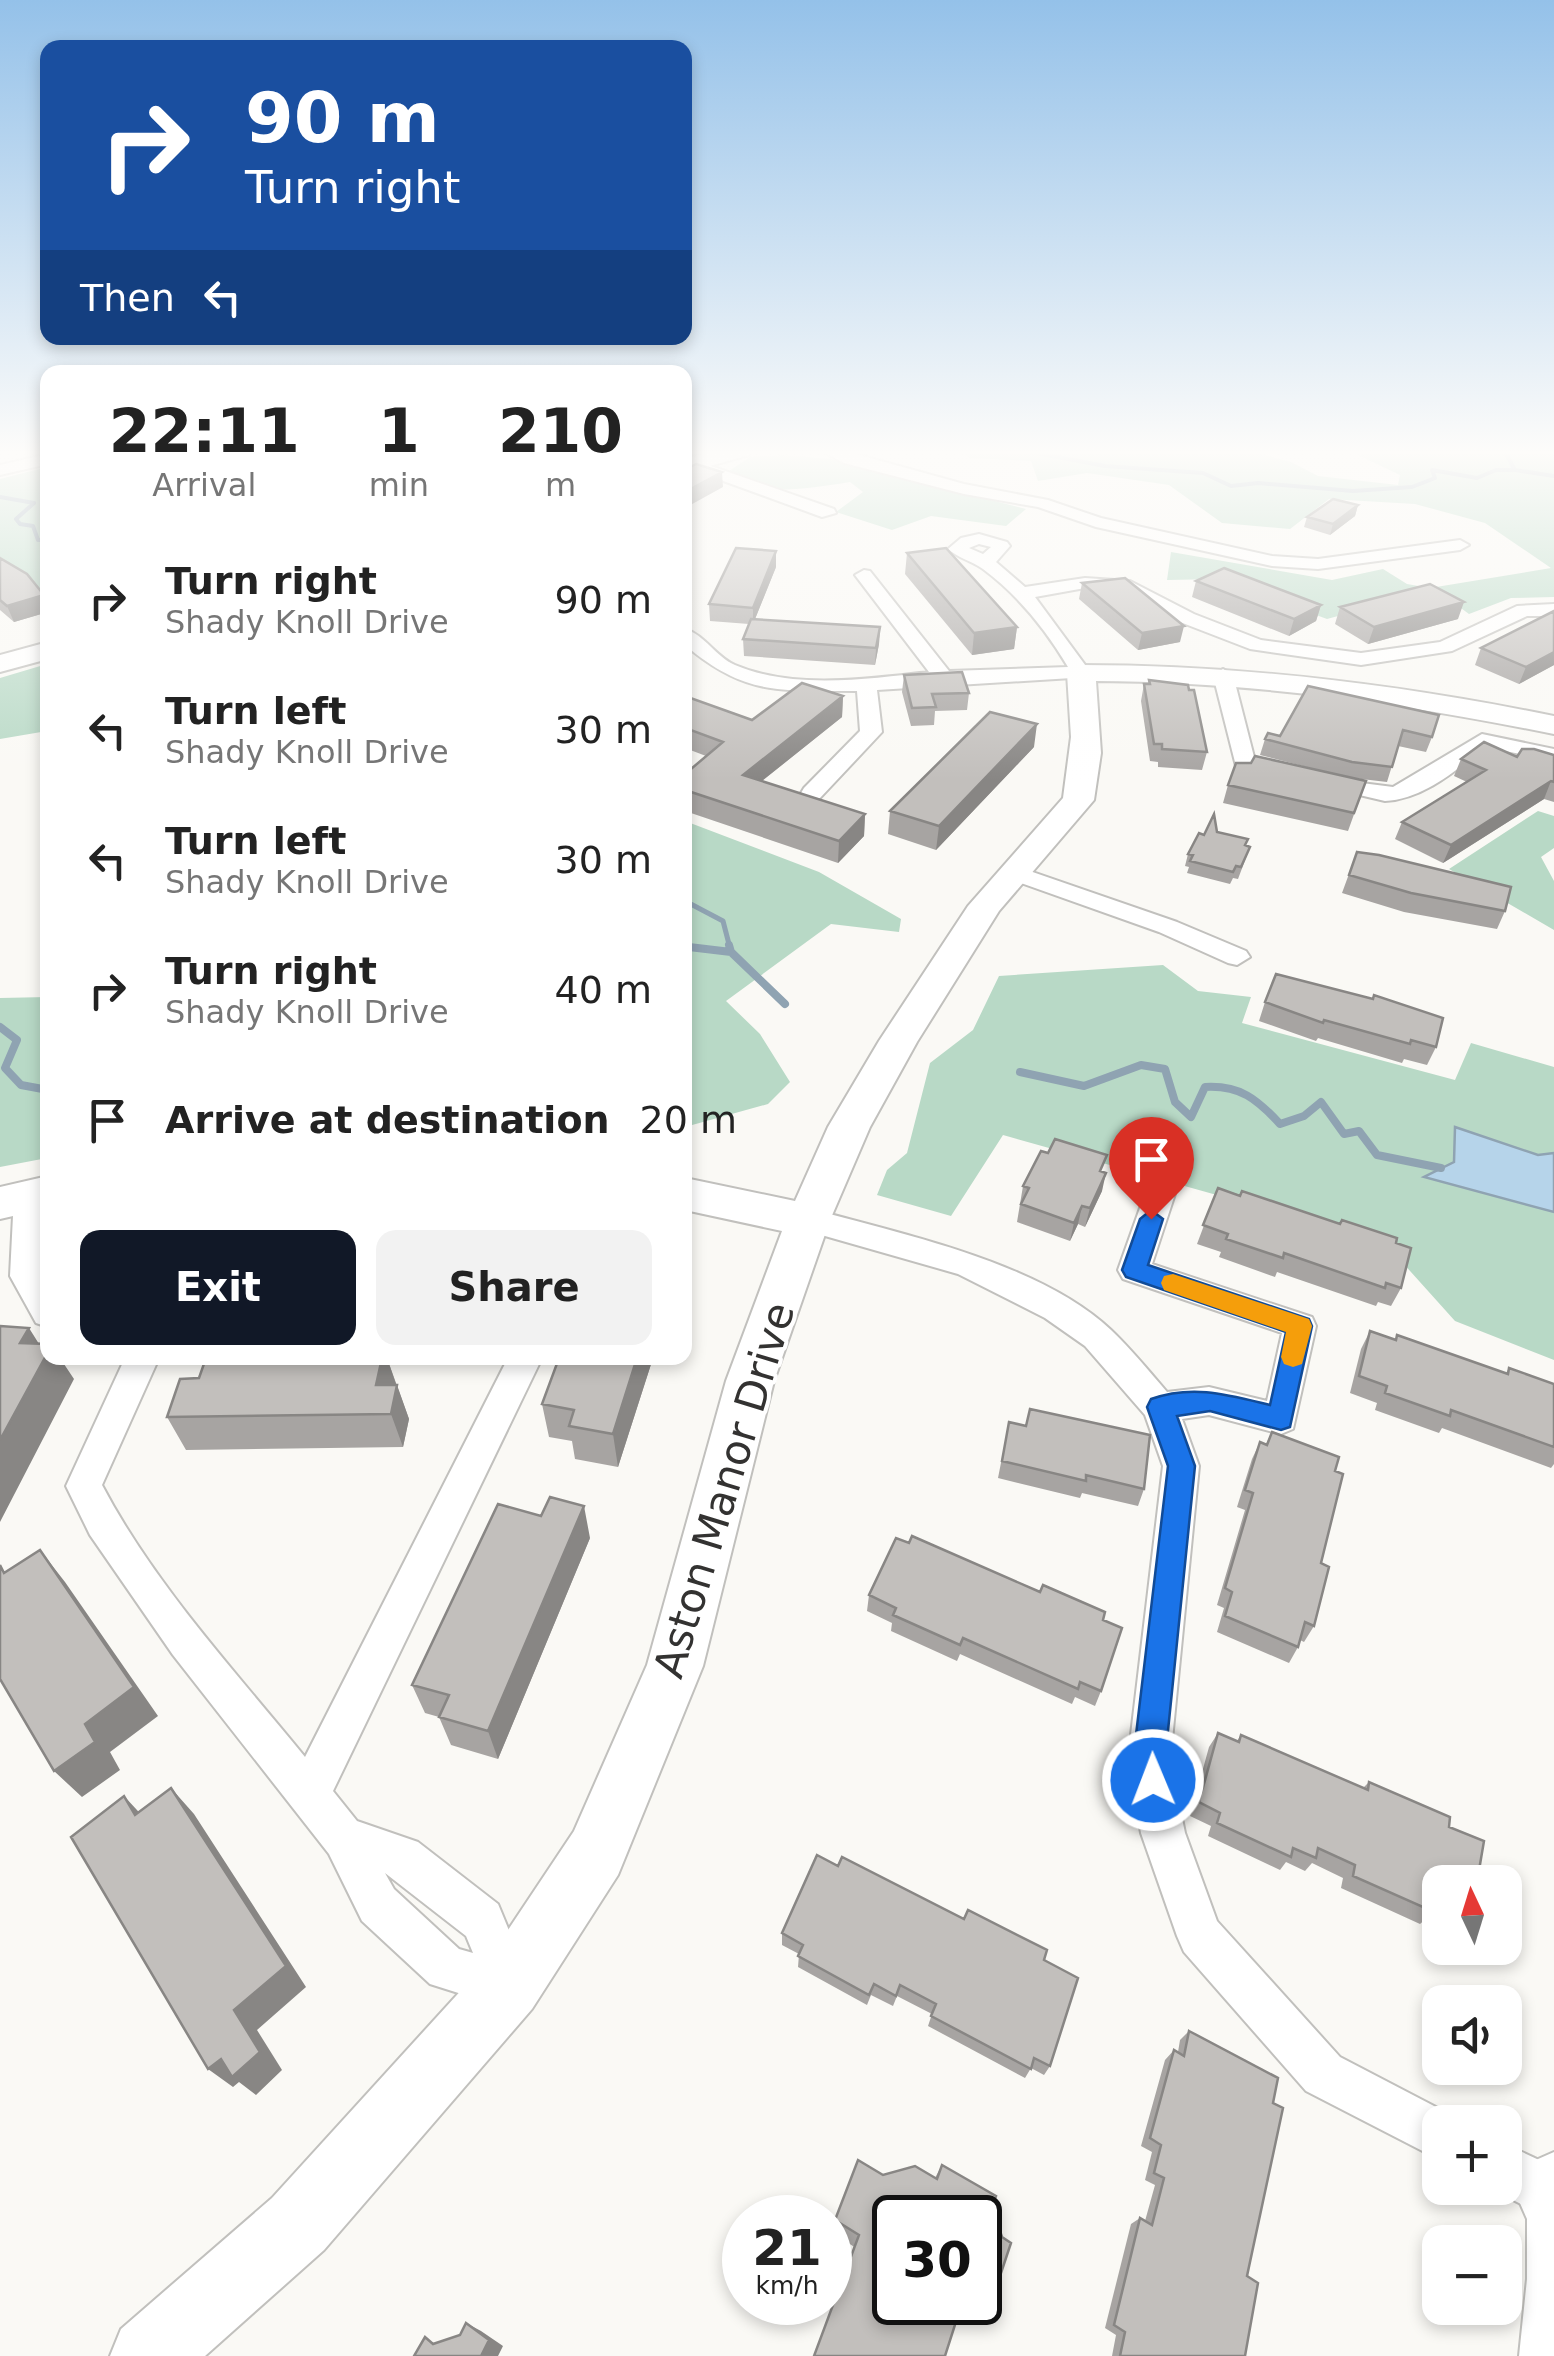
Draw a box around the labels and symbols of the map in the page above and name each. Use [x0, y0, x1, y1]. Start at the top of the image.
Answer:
pin [1109, 1117, 1194, 1220]
street label: Aston Manor Drive [644, 1297, 804, 1683]
position arrow [1101, 1728, 1205, 1832]
north arrow [1422, 1865, 1522, 1965]
speed limit sign: 30 [872, 2195, 1002, 2325]

